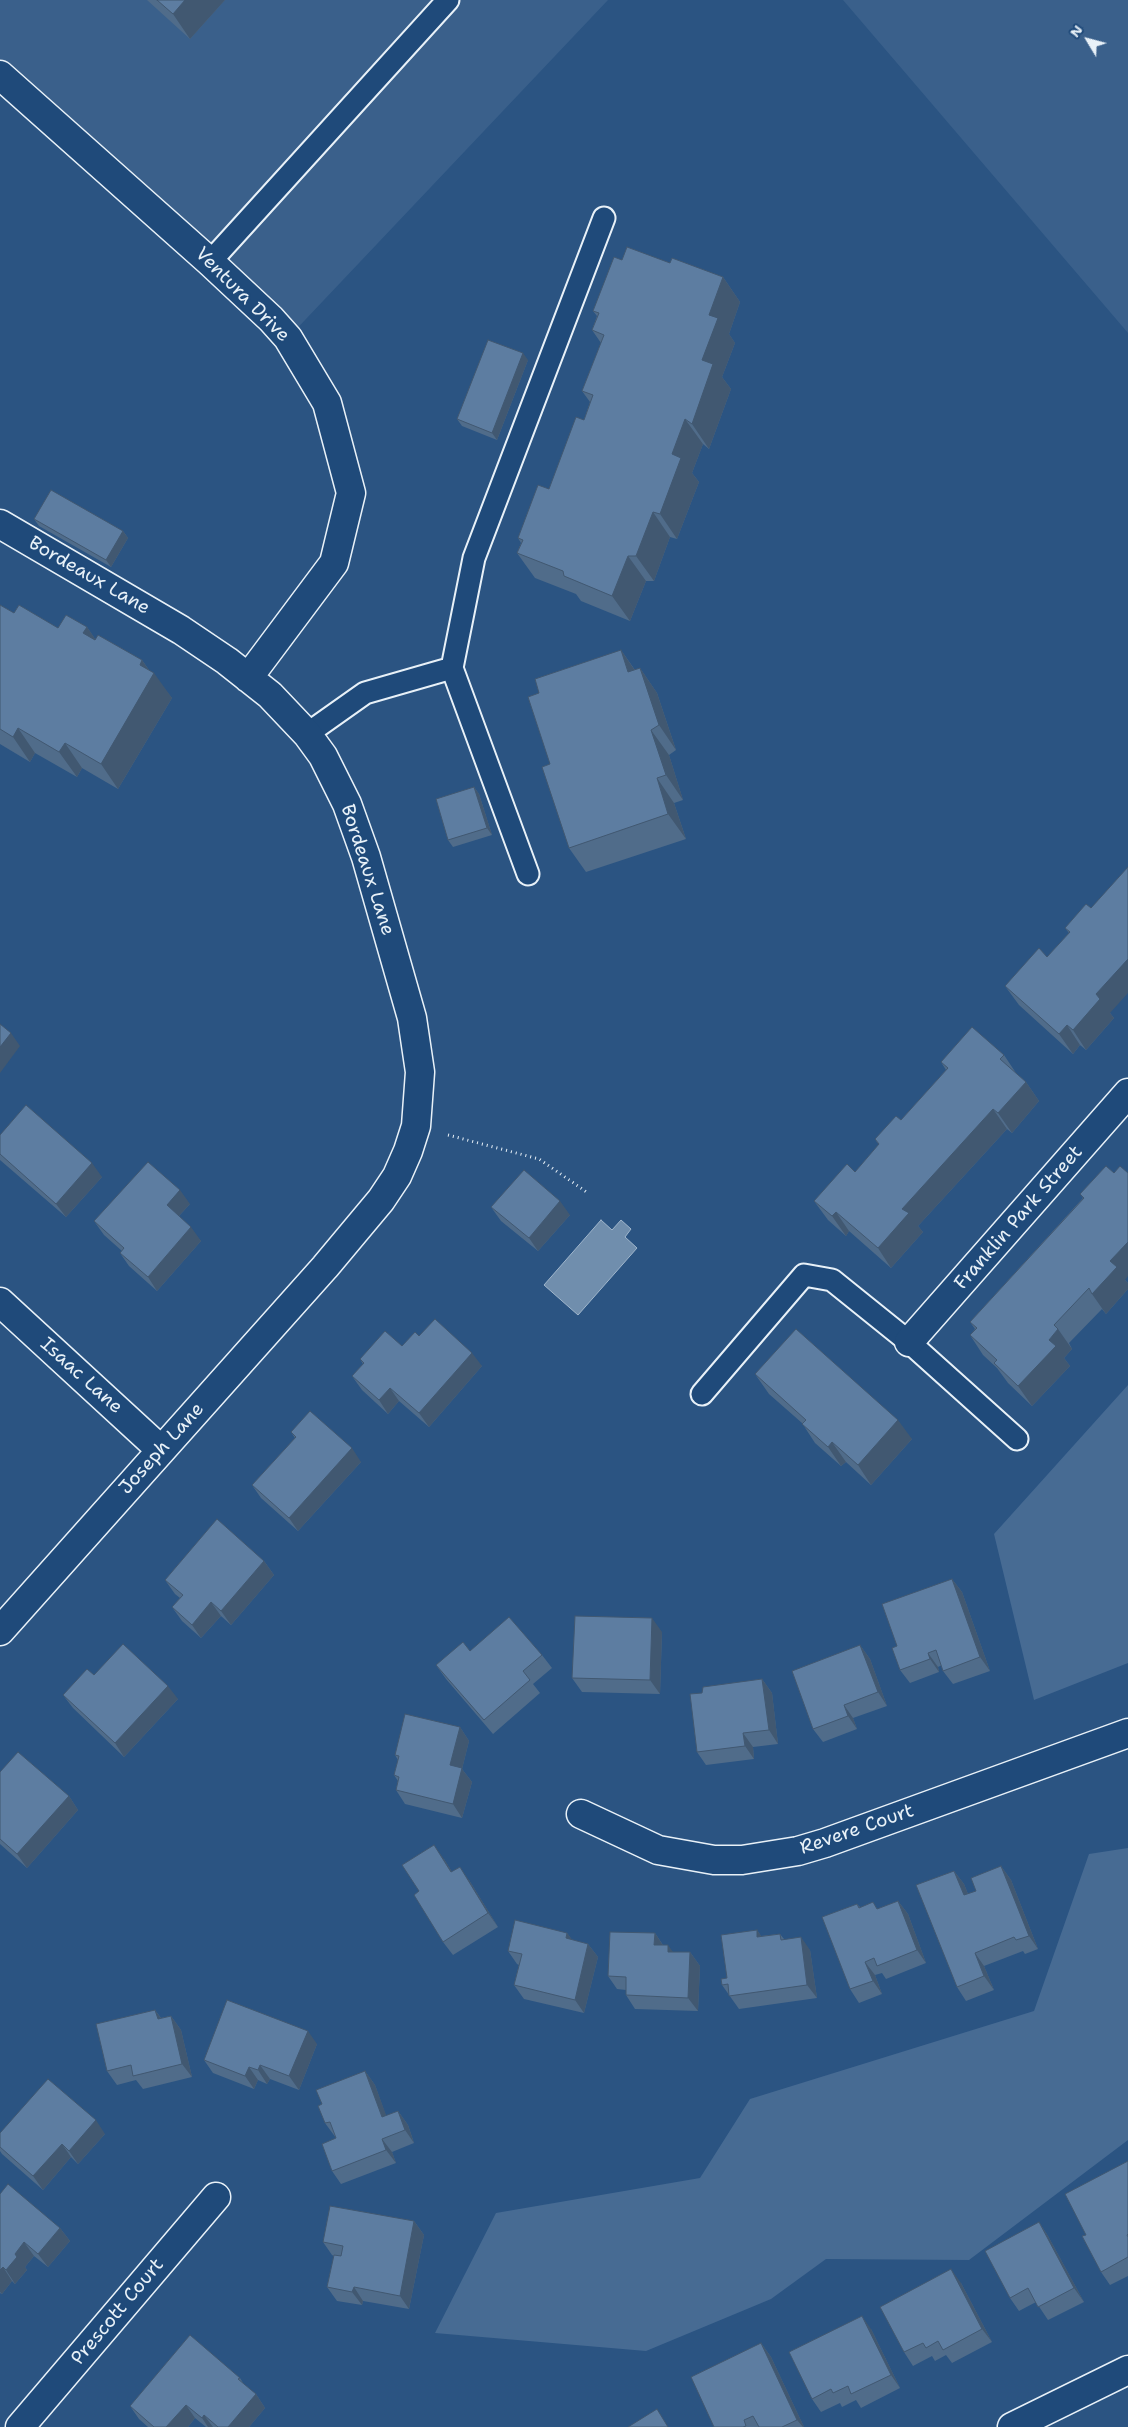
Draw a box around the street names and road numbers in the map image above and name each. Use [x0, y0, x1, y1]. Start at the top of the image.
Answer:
street label: Ventura Drive [190, 243, 294, 347]
street label: Bordeaux Lane [24, 532, 154, 620]
street label: Bordeaux Lane [335, 802, 399, 938]
street label: Franklin Park Street [950, 1141, 1088, 1295]
street label: Isaac Lane [35, 1333, 127, 1419]
street label: Joseph Lane [115, 1398, 209, 1500]
street label: Revere Court [797, 1800, 917, 1860]
street label: Prescott Court [67, 2254, 169, 2370]

